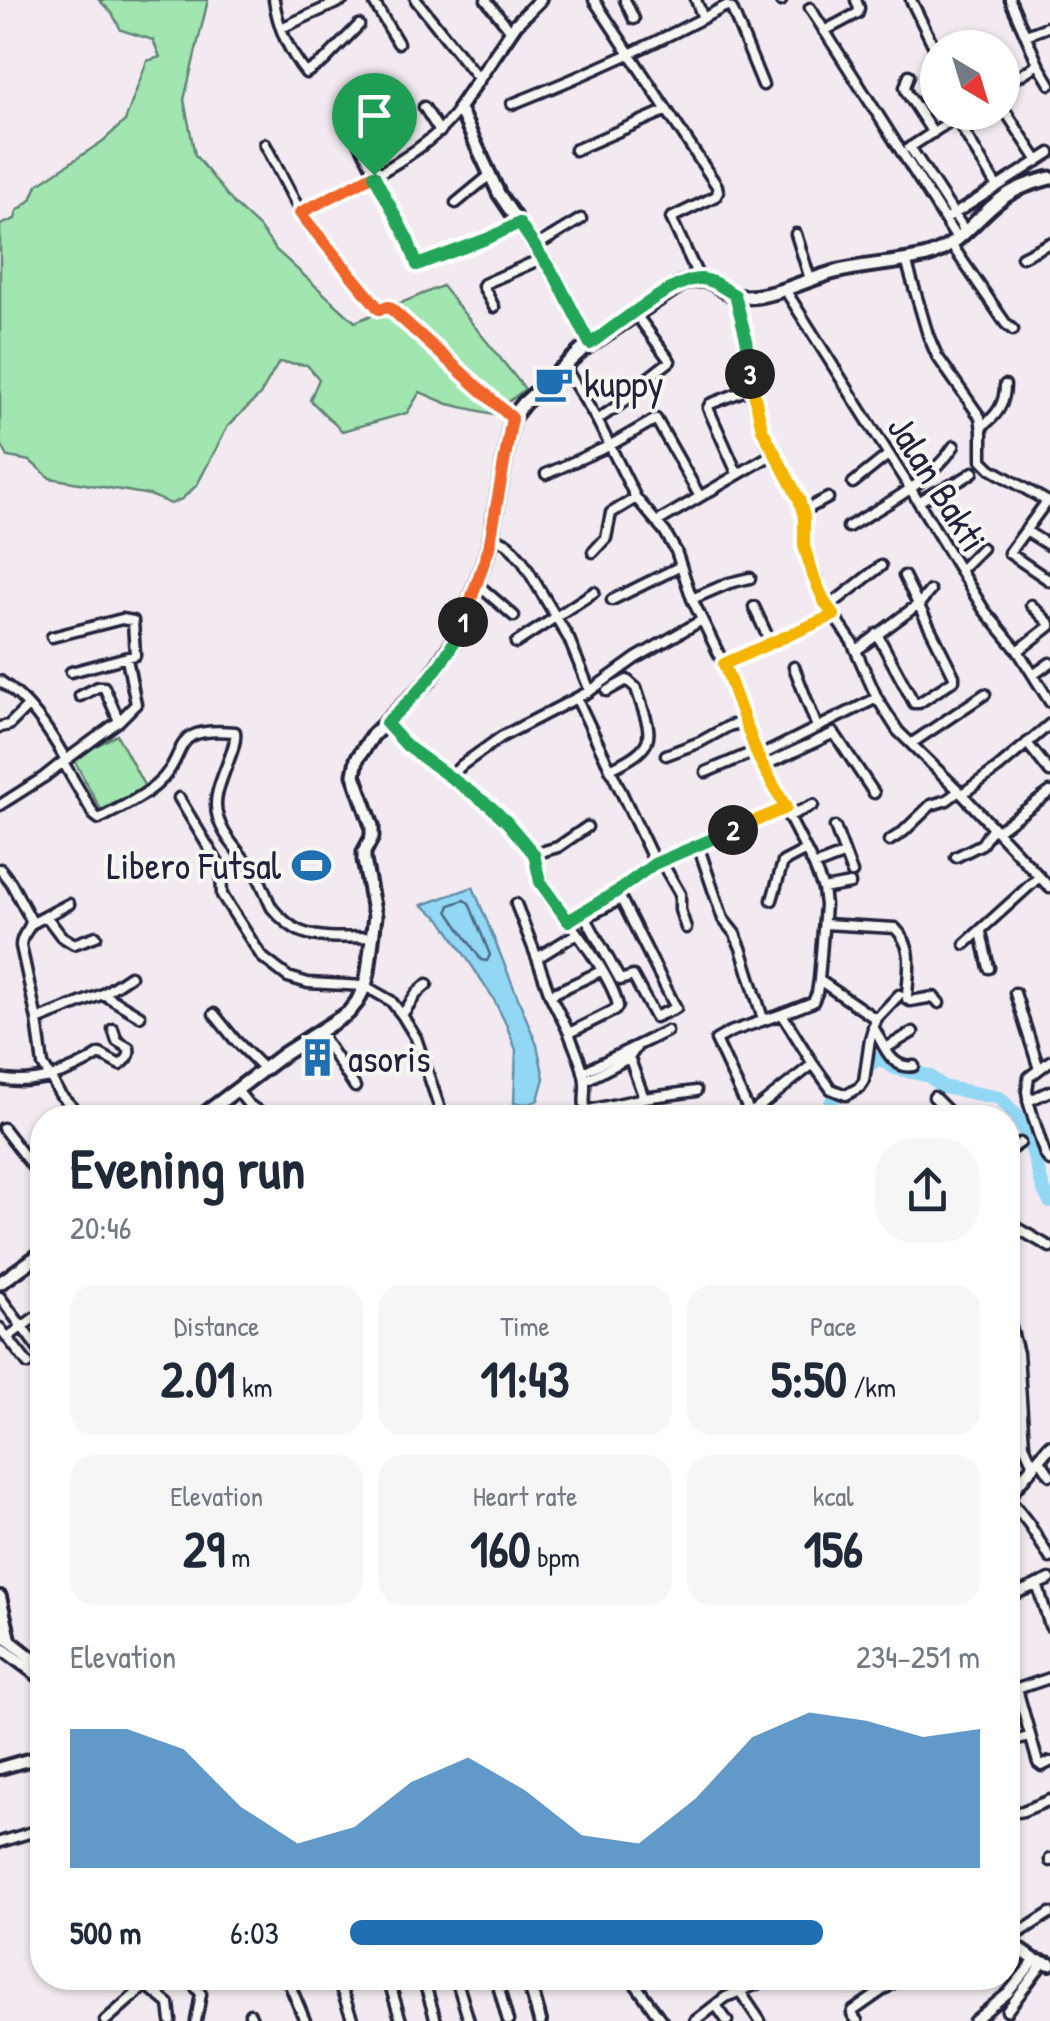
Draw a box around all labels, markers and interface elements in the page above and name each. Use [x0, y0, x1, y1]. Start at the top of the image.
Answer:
north arrow [920, 30, 1020, 130]
map controls [920, 30, 1020, 130]
pin [332, 73, 417, 176]
icon: arrive [347, 88, 402, 143]
pin: 3 [725, 349, 775, 399]
text: 3 [744, 355, 756, 393]
place label: kuppy [584, 357, 664, 409]
cafe icon: kuppy [533, 362, 575, 404]
street label: Jalan Bakti [876, 405, 1000, 561]
pin: 1 [438, 597, 488, 647]
text: 1 [458, 603, 468, 641]
pin: 2 [708, 805, 758, 855]
text: 2 [726, 811, 740, 849]
place label: Libero Futsal [107, 839, 282, 891]
sports icon: Libero Futsal [290, 844, 332, 886]
place label: asoris [348, 1032, 431, 1084]
building icon: asoris [297, 1037, 339, 1079]
text: Evening run [70, 1131, 305, 1205]
button: share [875, 1138, 980, 1243]
text: 20:46 [70, 1206, 132, 1249]
text: Distance [174, 1307, 259, 1345]
text: Time [500, 1307, 550, 1345]
text: Pace [810, 1307, 857, 1345]
text: 2.01 [161, 1345, 235, 1413]
text: 11:43 [480, 1345, 570, 1413]
text: 5:50 [771, 1345, 847, 1413]
text: km [235, 1368, 273, 1406]
text: /km [847, 1368, 896, 1406]
text: Elevation [170, 1477, 263, 1515]
text: Heart rate [473, 1477, 577, 1515]
text: kcal [813, 1477, 854, 1515]
text: 29 [183, 1515, 225, 1583]
text: 160 [470, 1515, 531, 1583]
text: 156 [804, 1515, 863, 1583]
text: m [225, 1538, 250, 1576]
text: bpm [531, 1538, 580, 1576]
text: Elevation [70, 1635, 176, 1678]
text: 234–251 m [856, 1635, 980, 1678]
text: 500 m [70, 1911, 141, 1954]
text: 6:03 [230, 1911, 279, 1954]

